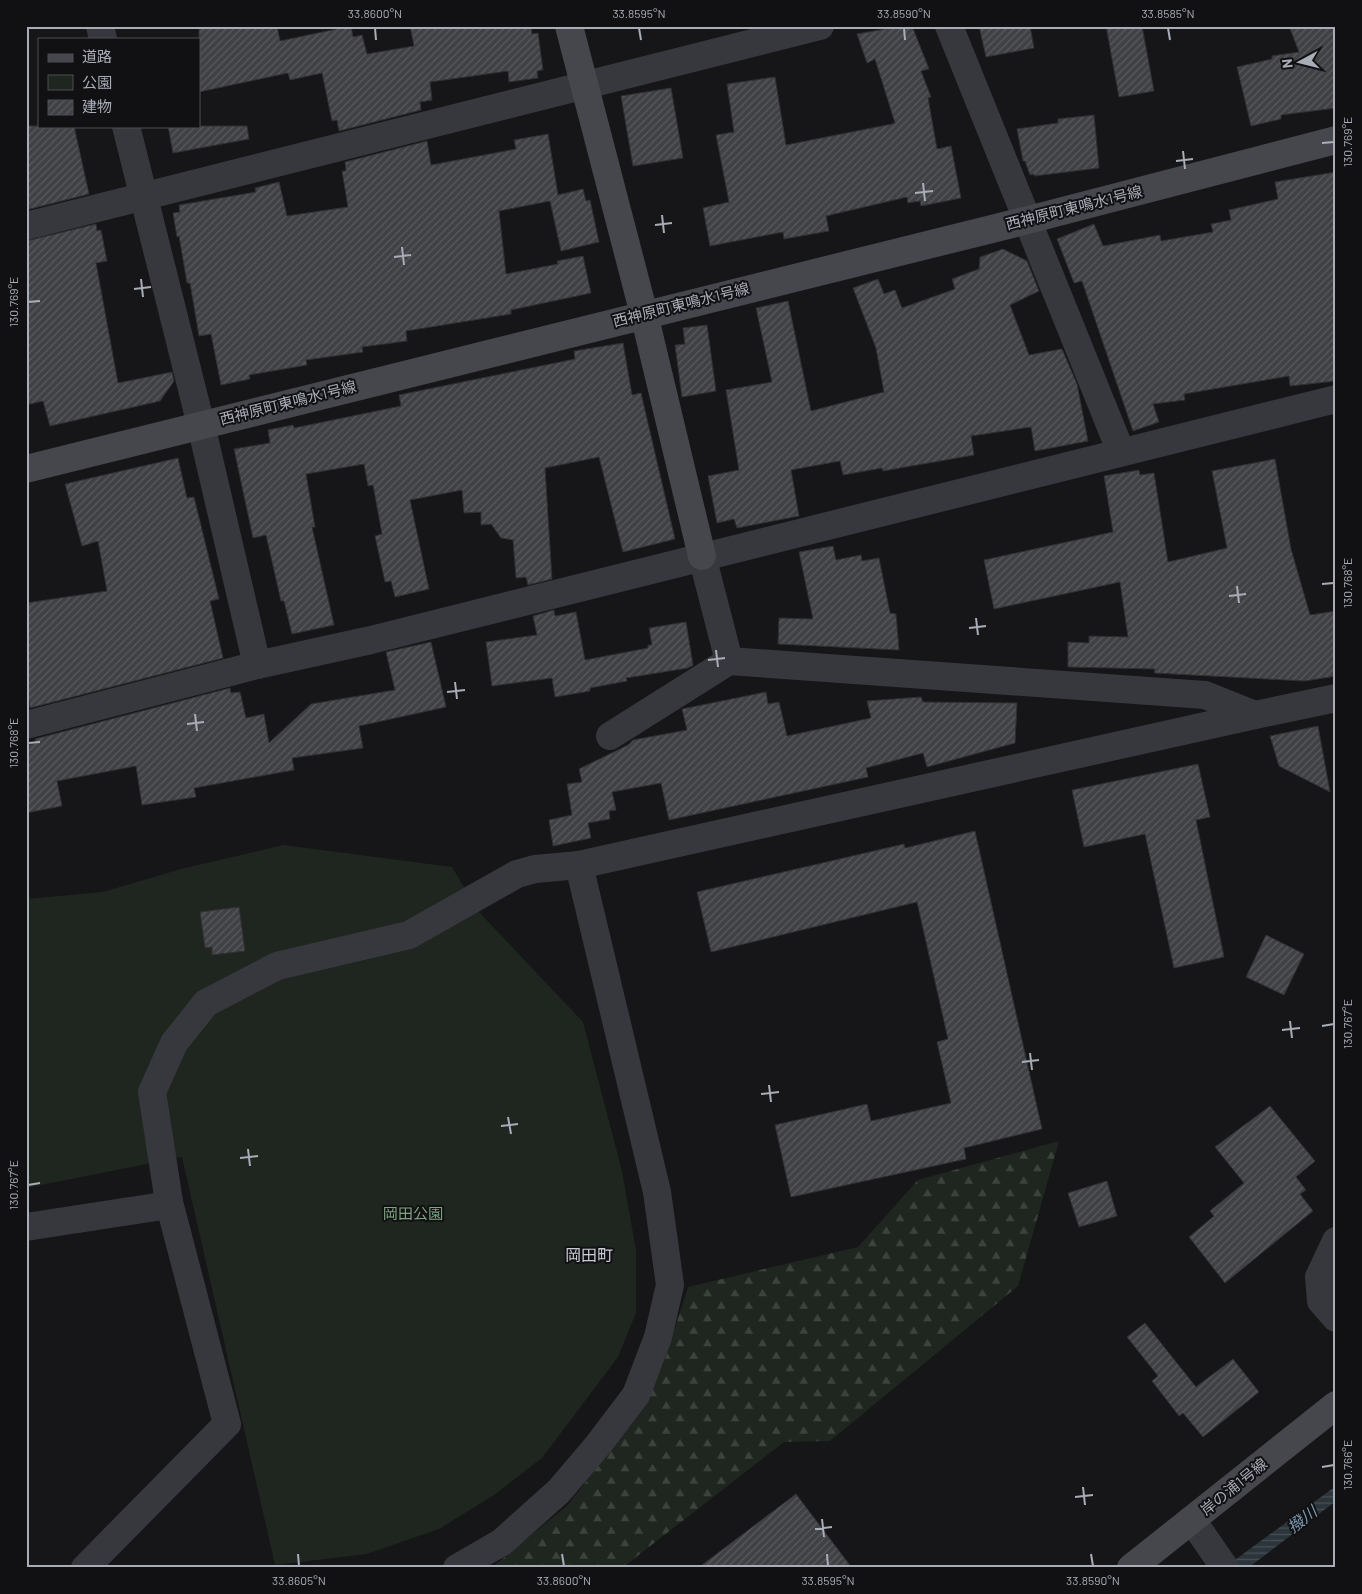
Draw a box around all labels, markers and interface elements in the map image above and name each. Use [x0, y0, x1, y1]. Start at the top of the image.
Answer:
text: 33.8600°N [348, 6, 402, 20]
text: 33.8595°N [612, 6, 666, 20]
text: 33.8590°N [877, 6, 931, 20]
text: 33.8585°N [1141, 6, 1195, 20]
legend [38, 38, 200, 128]
north arrow [1274, 38, 1324, 88]
text: 道路 [82, 47, 112, 65]
text: N [1278, 58, 1296, 69]
text: 公園 [82, 73, 112, 91]
text: 建物 [82, 97, 112, 115]
text: 130.769°E [1340, 117, 1354, 167]
street label: 西神原町東鳴水1号線 [1004, 181, 1144, 233]
text: 130.769°E [6, 277, 20, 327]
street label: 西神原町東鳴水1号線 [611, 278, 751, 330]
street label: 西神原町東鳴水1号線 [218, 376, 358, 428]
text: 130.768°E [1340, 558, 1354, 608]
text: 130.768°E [6, 718, 20, 768]
text: 130.767°E [1340, 999, 1354, 1049]
text: 130.767°E [6, 1160, 20, 1210]
park label: 岡田公園 [383, 1204, 443, 1222]
district label: 岡田町 [565, 1245, 613, 1264]
text: 130.766°E [1340, 1440, 1354, 1490]
street label: 岸の浦1号線 [1197, 1454, 1270, 1518]
water label: 撥川 [1283, 1500, 1322, 1536]
text: 33.8605°N [272, 1573, 326, 1587]
text: 33.8600°N [537, 1573, 591, 1587]
text: 33.8595°N [801, 1573, 855, 1587]
text: 33.8590°N [1066, 1573, 1120, 1587]

